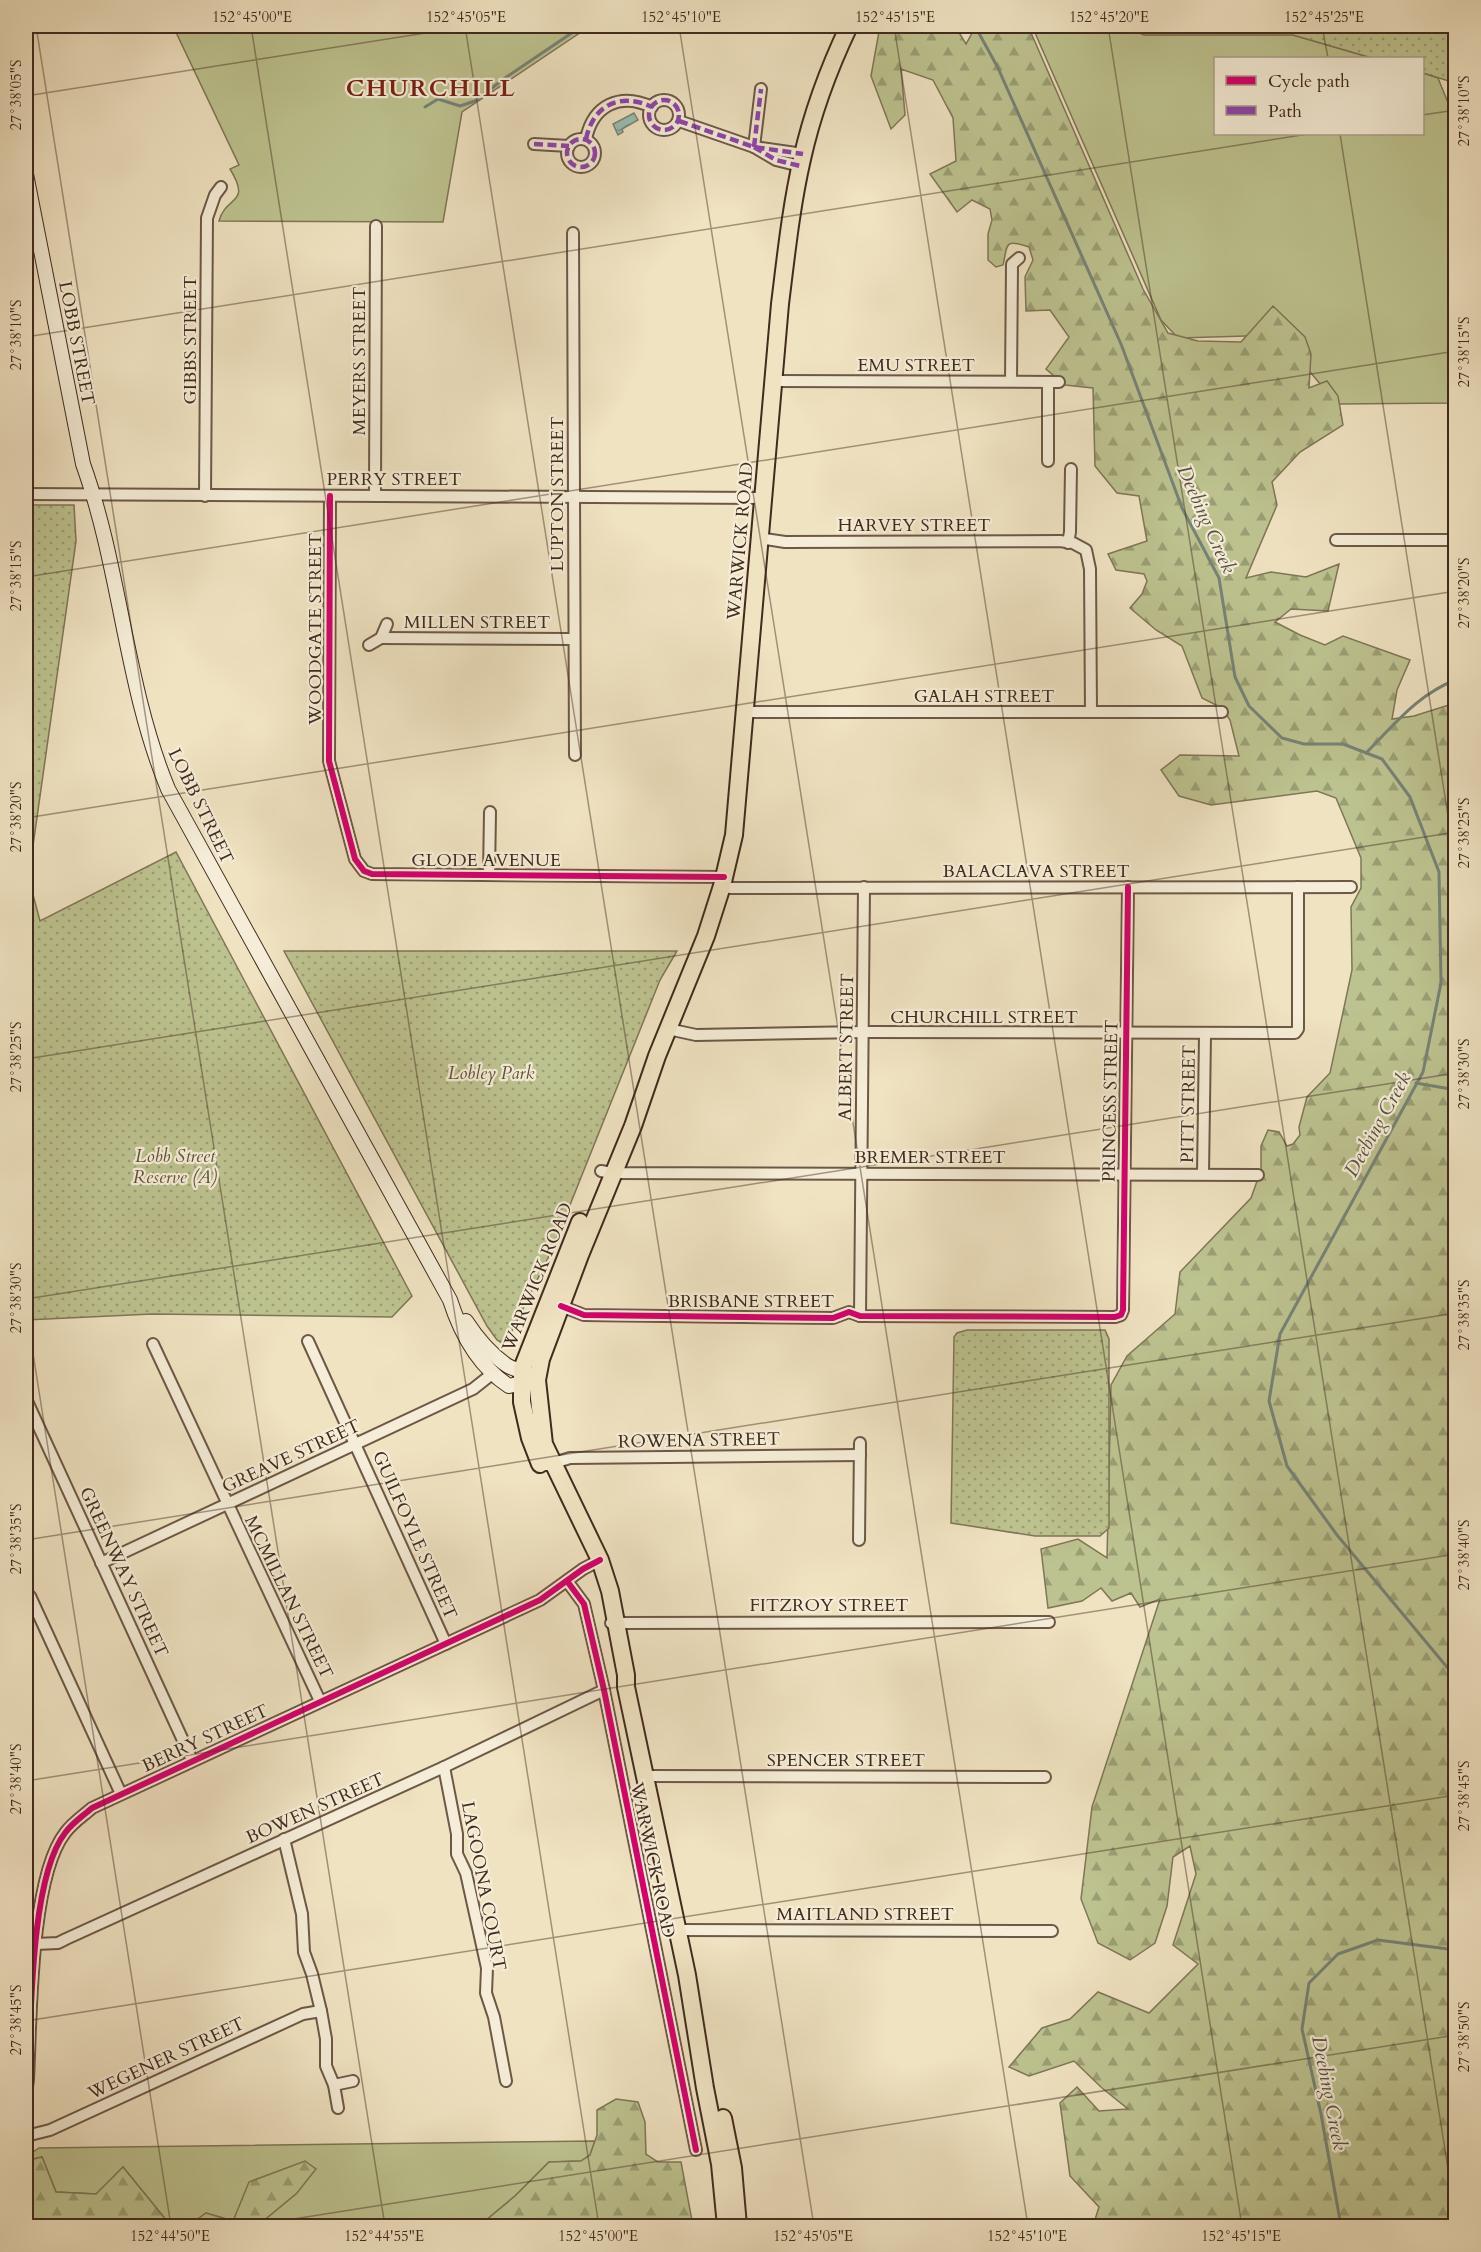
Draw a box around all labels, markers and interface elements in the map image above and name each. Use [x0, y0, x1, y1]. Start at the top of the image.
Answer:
text: 152°45'00"E [212, 7, 292, 27]
text: 152°45'05"E [426, 7, 506, 27]
text: 152°45'10"E [641, 7, 721, 27]
text: 152°45'15"E [855, 7, 935, 27]
text: 152°45'20"E [1069, 7, 1149, 27]
text: 152°45'25"E [1284, 7, 1364, 27]
legend [1214, 57, 1424, 135]
text: 27°38'05"S [6, 60, 26, 130]
text: Cycle path [1268, 69, 1350, 94]
district label: CHURCHILL [346, 72, 516, 105]
text: 27°38'10"S [1454, 76, 1474, 146]
text: Path [1268, 99, 1302, 124]
street label: GIBBS STREET [178, 276, 203, 404]
street label: LOBB STREET [52, 279, 101, 407]
street label: MEYERS STREET [347, 286, 372, 436]
text: 27°38'10"S [6, 300, 26, 370]
text: 27°38'15"S [1454, 317, 1474, 387]
street label: EMU STREET [857, 353, 975, 378]
street label: LUPTON STREET [545, 416, 570, 572]
street label: WARWICK ROAD [721, 461, 760, 622]
water label: Deebing Creek [1171, 461, 1243, 578]
street label: PERRY STREET [326, 467, 462, 492]
street label: HARVEY STREET [837, 513, 991, 538]
street label: WOODGATE STREET [303, 533, 328, 726]
text: 27°38'15"S [6, 541, 26, 611]
text: 27°38'20"S [1454, 558, 1474, 628]
street label: MILLEN STREET [404, 610, 550, 635]
street label: GALAH STREET [914, 684, 1054, 709]
street label: LOBB STREET [162, 744, 239, 868]
text: 27°38'20"S [6, 782, 26, 852]
text: 27°38'25"S [1454, 798, 1474, 868]
street label: GLODE AVENUE [411, 848, 561, 873]
street label: BALACLAVA STREET [942, 859, 1130, 884]
street label: ALBERT STREET [833, 973, 860, 1121]
street label: CHURCHILL STREET [890, 1005, 1078, 1030]
street label: PRINCESS STREET [1097, 1020, 1124, 1182]
text: 27°38'25"S [6, 1022, 26, 1092]
text: 27°38'30"S [1454, 1039, 1474, 1109]
street label: PITT STREET [1175, 1045, 1202, 1163]
park label: Lobley Park [448, 1061, 534, 1086]
water label: Deebing Creek [1337, 1067, 1417, 1182]
park label: Lobb Street Reserve (A) [133, 1144, 217, 1190]
street label: BREMER STREET [854, 1145, 1006, 1170]
street label: WARWICK ROAD [496, 1199, 579, 1356]
text: 27°38'30"S [6, 1263, 26, 1333]
text: 27°38'35"S [1454, 1280, 1474, 1350]
street label: BRISBANE STREET [668, 1289, 834, 1314]
street label: GREAVE STREET [218, 1413, 364, 1499]
street label: ROWENA STREET [618, 1427, 780, 1454]
street label: GUILFOYLE STREET [366, 1447, 463, 1623]
street label: GREENWAY STREET [73, 1483, 174, 1661]
text: 27°38'35"S [6, 1504, 26, 1574]
street label: MCMILLAN STREET [238, 1511, 339, 1683]
text: 27°38'40"S [1454, 1520, 1474, 1590]
street label: FITZROY STREET [750, 1593, 908, 1618]
street label: BERRY STREET [138, 1698, 272, 1779]
text: 27°38'40"S [6, 1744, 26, 1814]
street label: SPENCER STREET [767, 1748, 925, 1773]
text: 27°38'45"S [1454, 1761, 1474, 1831]
street label: BOWEN STREET [242, 1767, 388, 1850]
street label: WARWICK ROAD [624, 1779, 681, 1940]
street label: LAGOONA COURT [455, 1799, 512, 1973]
street label: MAITLAND STREET [776, 1902, 954, 1927]
text: 27°38'45"S [6, 1985, 26, 2055]
text: 27°38'50"S [1454, 2002, 1474, 2072]
street label: WEGENER STREET [83, 2011, 249, 2106]
water label: Deebing Creek [1305, 2034, 1354, 2153]
text: 152°44'50"E [130, 2226, 210, 2246]
text: 152°44'55"E [344, 2226, 424, 2246]
text: 152°45'00"E [558, 2226, 638, 2246]
text: 152°45'05"E [773, 2226, 853, 2246]
text: 152°45'10"E [987, 2226, 1067, 2246]
text: 152°45'15"E [1201, 2226, 1281, 2246]

